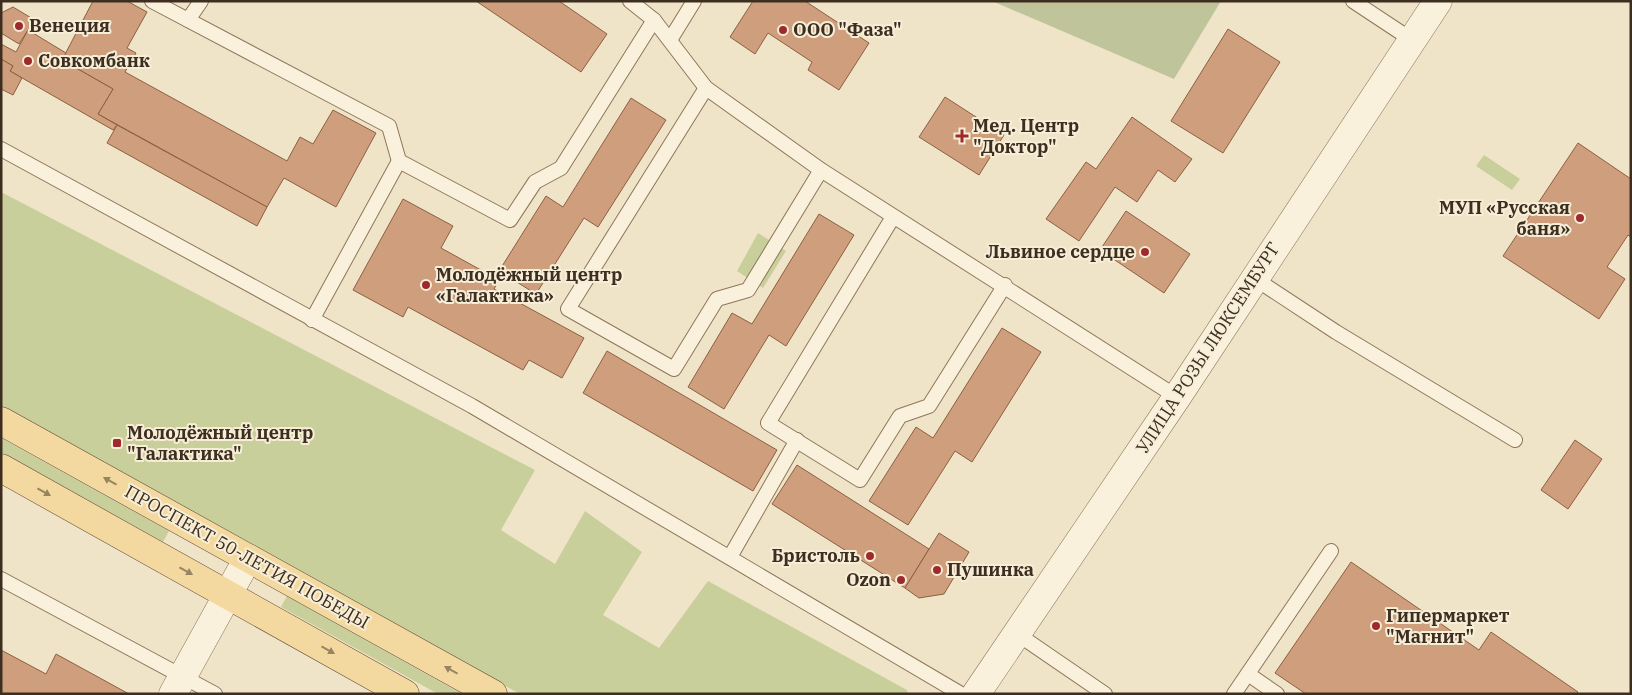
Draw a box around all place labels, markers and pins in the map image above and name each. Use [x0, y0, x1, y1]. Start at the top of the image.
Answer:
place label: Венеция [29, 14, 110, 37]
place label: ООО "Фаза" [793, 18, 902, 41]
marker: Венеция [13, 20, 25, 32]
marker: ООО "Фаза" [777, 24, 789, 36]
place label: Совкомбанк [38, 49, 150, 72]
marker: Совкомбанк [22, 55, 34, 67]
place label: Мед. Центр "Доктор" [973, 114, 1079, 158]
marker: Мед. Центр "Доктор" [955, 129, 969, 143]
place label: МУП «Русская баня» [1439, 196, 1570, 240]
marker: МУП «Русская баня» [1574, 212, 1586, 224]
place label: Львиное сердце [986, 240, 1135, 263]
marker: Львиное сердце [1139, 246, 1151, 258]
place label: Молодёжный центр «Галактика» [436, 263, 622, 307]
marker: Молодёжный центр «Галактика» [420, 279, 432, 291]
place label: Молодёжный центр "Галактика" [127, 421, 313, 465]
marker: Молодёжный центр "Галактика" [111, 437, 123, 449]
place label: Бристоль [772, 544, 860, 567]
marker: Бристоль [864, 550, 876, 562]
place label: Пушинка [947, 558, 1034, 581]
marker: Пушинка [931, 564, 943, 576]
place label: Ozon [846, 568, 891, 591]
marker: Ozon [895, 574, 907, 586]
place label: Гипермаркет "Магнит" [1386, 604, 1510, 648]
marker: Гипермаркет "Магнит" [1370, 620, 1382, 632]

